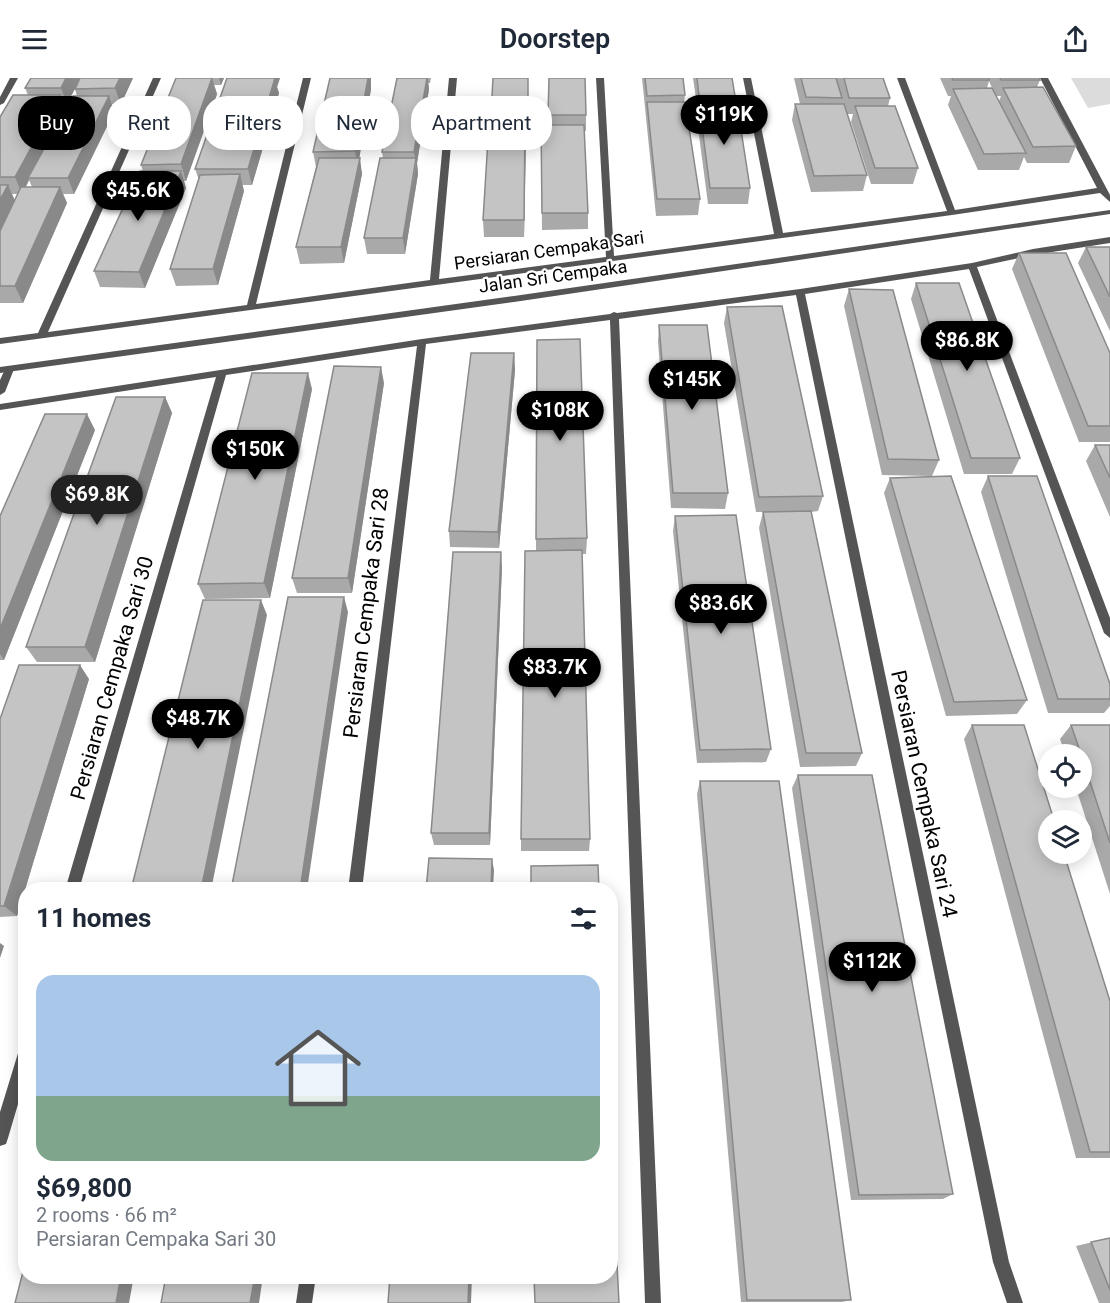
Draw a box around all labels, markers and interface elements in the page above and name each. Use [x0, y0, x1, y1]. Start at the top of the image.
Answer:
icon: menu [18, 23, 51, 56]
text: Doorstep [500, 23, 610, 55]
icon: share [1059, 23, 1092, 56]
pin: $119K [682, 95, 766, 146]
chip: Buy [18, 96, 95, 150]
chip: Rent [107, 96, 191, 150]
chip: Filters [203, 96, 303, 150]
chip: New [315, 96, 399, 150]
chip: Apartment [411, 96, 552, 150]
text: $119K [695, 102, 753, 126]
pin: $45.6K [89, 171, 187, 222]
text: $45.6K [106, 178, 170, 202]
street label: Persiaran Cempaka Sari [453, 226, 645, 274]
street label: Jalan Sri Cempaka [477, 255, 629, 297]
pin: $86.8K [918, 321, 1016, 372]
text: $86.8K [935, 328, 999, 352]
pin: $145K [650, 360, 734, 411]
text: $145K [663, 367, 721, 391]
pin: $108K [518, 391, 602, 442]
text: $108K [531, 398, 589, 422]
pin: $150K [213, 430, 297, 481]
text: $150K [226, 437, 284, 461]
pin: $69.8K [48, 475, 146, 526]
text: $69.8K [65, 482, 129, 506]
street label: Persiaran Cempaka Sari 28 [339, 486, 393, 740]
street label: Persiaran Cempaka Sari 30 [66, 553, 158, 803]
pin: $83.6K [672, 584, 770, 635]
text: $83.6K [689, 591, 753, 615]
pin: $83.7K [506, 648, 604, 699]
text: $83.7K [523, 655, 587, 679]
street label: Persiaran Cempaka Sari 24 [886, 668, 962, 920]
pin: $48.7K [149, 699, 247, 750]
text: $48.7K [166, 706, 230, 730]
map controls [1038, 744, 1092, 864]
button: locate [1038, 744, 1092, 798]
button: layers [1038, 810, 1092, 864]
icon: filters [567, 902, 600, 935]
text: 11 homes [36, 903, 151, 933]
pin: $112K [830, 942, 914, 993]
text: $112K [843, 949, 901, 973]
icon: home [264, 1014, 372, 1122]
text: $69,800 [36, 1173, 132, 1203]
text: 2 rooms · 66 m² [36, 1203, 177, 1227]
text: Persiaran Cempaka Sari 30 [36, 1227, 276, 1251]

